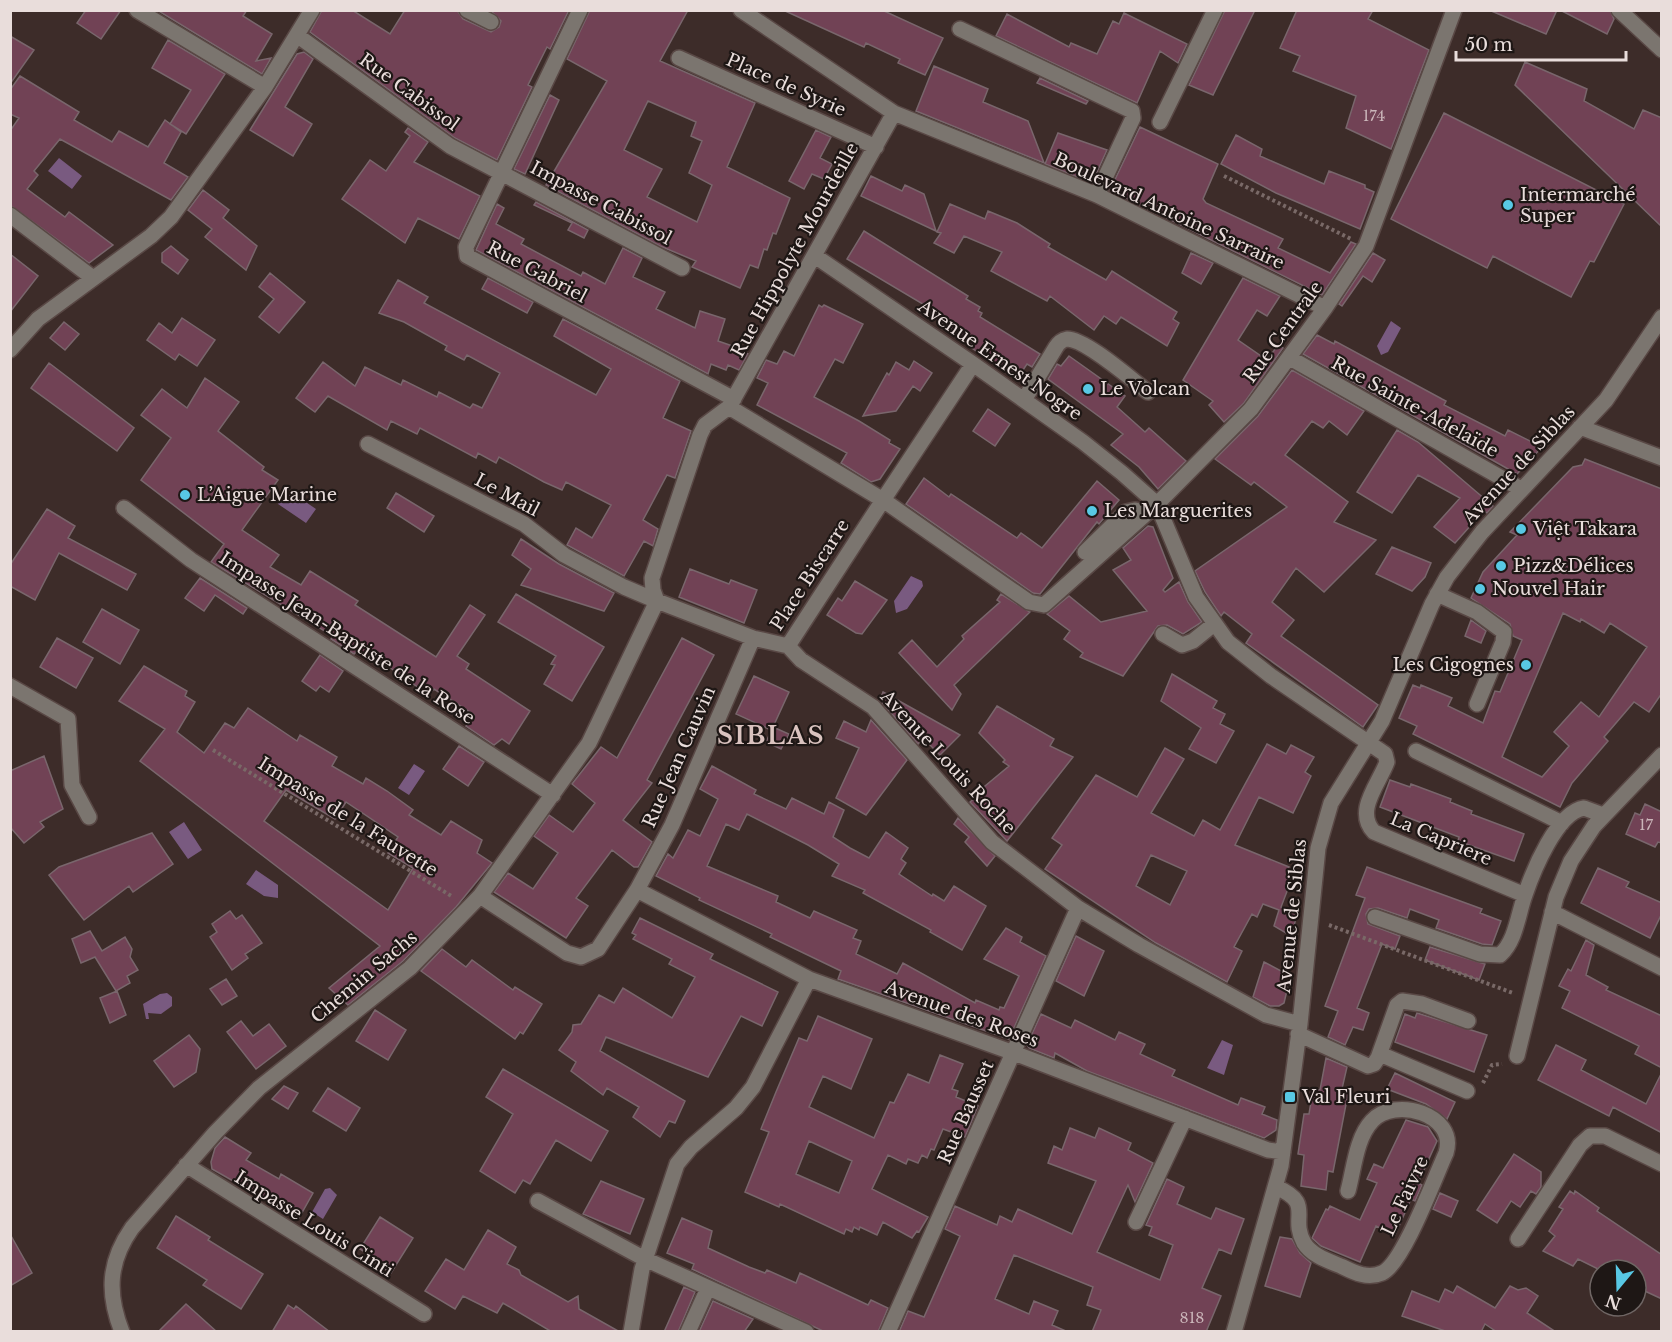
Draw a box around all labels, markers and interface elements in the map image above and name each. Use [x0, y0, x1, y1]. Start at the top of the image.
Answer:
scale bar [1456, 24, 1626, 62]
text: 50 m [1465, 34, 1513, 56]
street label: Rue Cabissol [355, 48, 463, 136]
street label: Place de Syrie [723, 49, 849, 121]
house number: 174 [1363, 106, 1385, 125]
street label: Rue Hippolyte Mourdeille [727, 139, 863, 361]
street label: Boulevard Antoine Sarraire [1050, 148, 1288, 274]
street label: Impasse Cabissol [526, 156, 676, 250]
place label: Intermarché Super [1520, 184, 1636, 227]
marker: Intermarché Super [1501, 198, 1515, 212]
street label: Rue Gabriel [483, 236, 591, 308]
street label: Rue Centrale [1239, 277, 1327, 387]
street label: Avenue Ernest Nogre [913, 294, 1086, 425]
street label: Rue Sainte-Adelaïde [1328, 352, 1502, 462]
place label: Le Volcan [1100, 378, 1190, 400]
marker: Le Volcan [1081, 382, 1095, 396]
street label: Avenue de Siblas [1457, 401, 1580, 530]
street label: Le Mail [471, 469, 543, 521]
place label: L’Aigue Marine [197, 484, 337, 506]
marker: L’Aigue Marine [178, 488, 192, 502]
place label: Les Marguerites [1104, 500, 1252, 522]
marker: Les Marguerites [1085, 504, 1099, 518]
street label: Place Biscarre [766, 515, 854, 635]
place label: Việt Takara [1532, 518, 1637, 540]
marker: Việt Takara [1514, 522, 1528, 536]
street label: Impasse Jean-Baptiste de la Rose [215, 547, 479, 729]
place label: Pizz&Délices [1513, 555, 1634, 577]
marker: Pizz&Délices [1494, 559, 1508, 573]
place label: Nouvel Hair [1492, 578, 1605, 600]
marker: Nouvel Hair [1473, 582, 1487, 596]
place label: Les Cigognes [1393, 654, 1514, 676]
marker: Les Cigognes [1519, 658, 1533, 672]
street label: Rue Jean Cauvin [638, 683, 720, 831]
street label: Avenue Louis Roche [875, 685, 1020, 838]
district label: SIBLAS [717, 721, 825, 750]
street label: Impasse de la Fauvette [254, 753, 442, 881]
street label: La Capriere [1387, 808, 1495, 870]
house number: 17 [1639, 815, 1654, 834]
street label: Avenue de Siblas [1273, 838, 1311, 995]
street label: Chemin Sachs [306, 926, 422, 1028]
street label: Avenue des Roses [881, 976, 1042, 1052]
street label: Rue Bausset [933, 1057, 999, 1167]
place label: Val Fleuri [1301, 1086, 1390, 1108]
marker: Val Fleuri [1283, 1090, 1297, 1104]
street label: Le Faivre [1377, 1153, 1433, 1239]
street label: Impasse Louis Cinti [231, 1166, 397, 1282]
north arrow [1588, 1258, 1648, 1318]
text: N [1603, 1290, 1623, 1314]
house number: 818 [1180, 1308, 1204, 1327]

